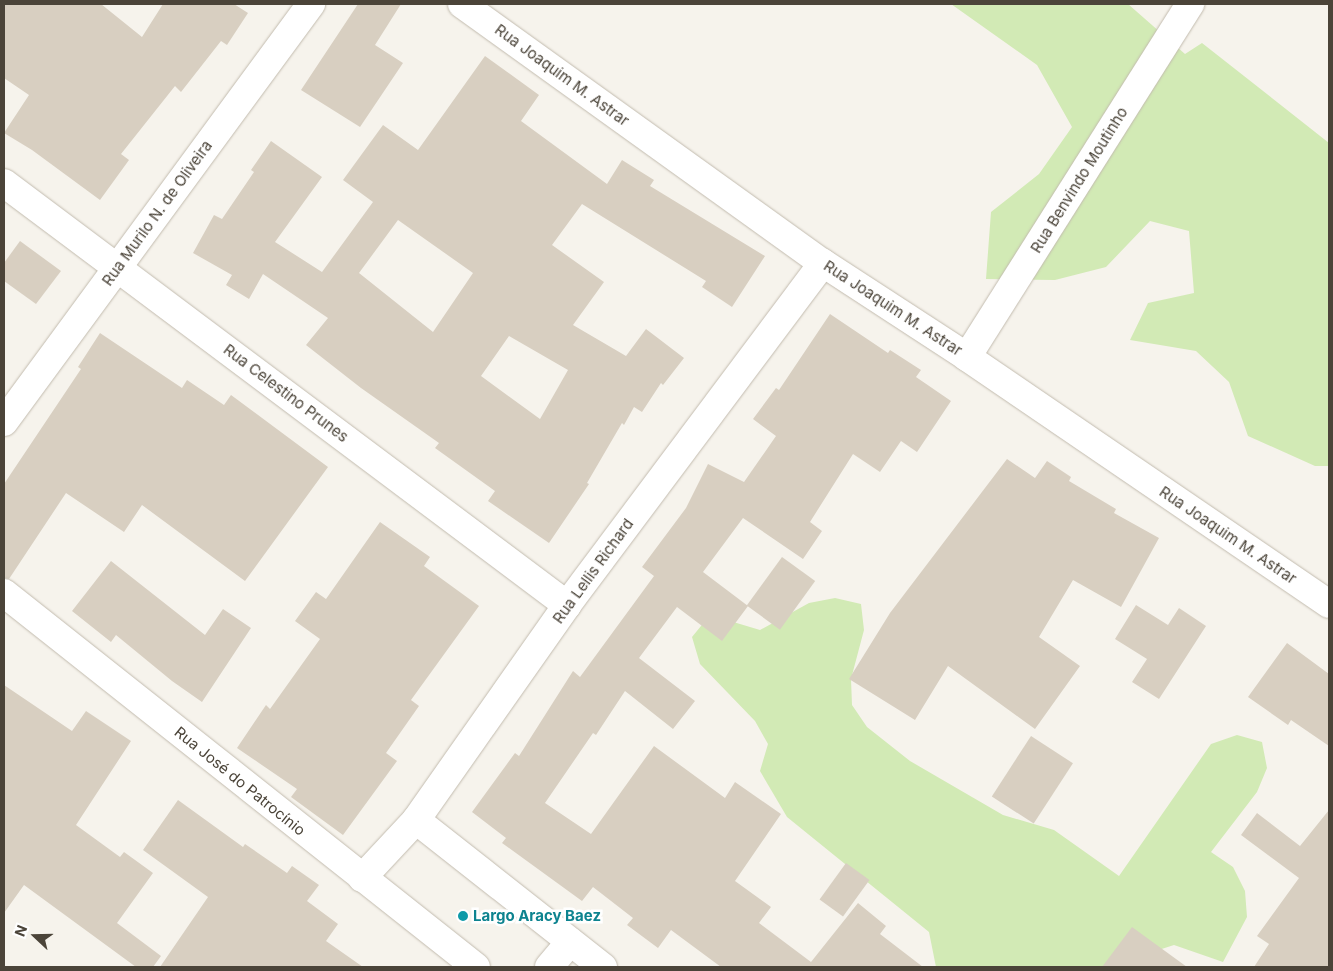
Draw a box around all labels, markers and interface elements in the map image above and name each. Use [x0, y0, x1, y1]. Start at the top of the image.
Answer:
street label: Rua Joaquim M. Astrar [491, 20, 633, 130]
street label: Rua Benvindo Moutinho [1027, 104, 1131, 256]
street label: Rua Murilo N. de Oliveira [98, 137, 216, 289]
street label: Rua Joaquim M. Astrar [820, 257, 966, 359]
street label: Rua Celestino Prunes [220, 340, 352, 446]
street label: Rua Joaquim M. Astrar [1156, 482, 1300, 588]
street label: Rua Lellis Richard [549, 515, 637, 627]
street label: Rua José do Patrocínio [171, 723, 309, 839]
place label: Largo Aracy Baez [473, 907, 601, 925]
marker: Largo Aracy Baez [457, 910, 469, 922]
north arrow [10, 911, 60, 961]
text: N [11, 922, 30, 938]

